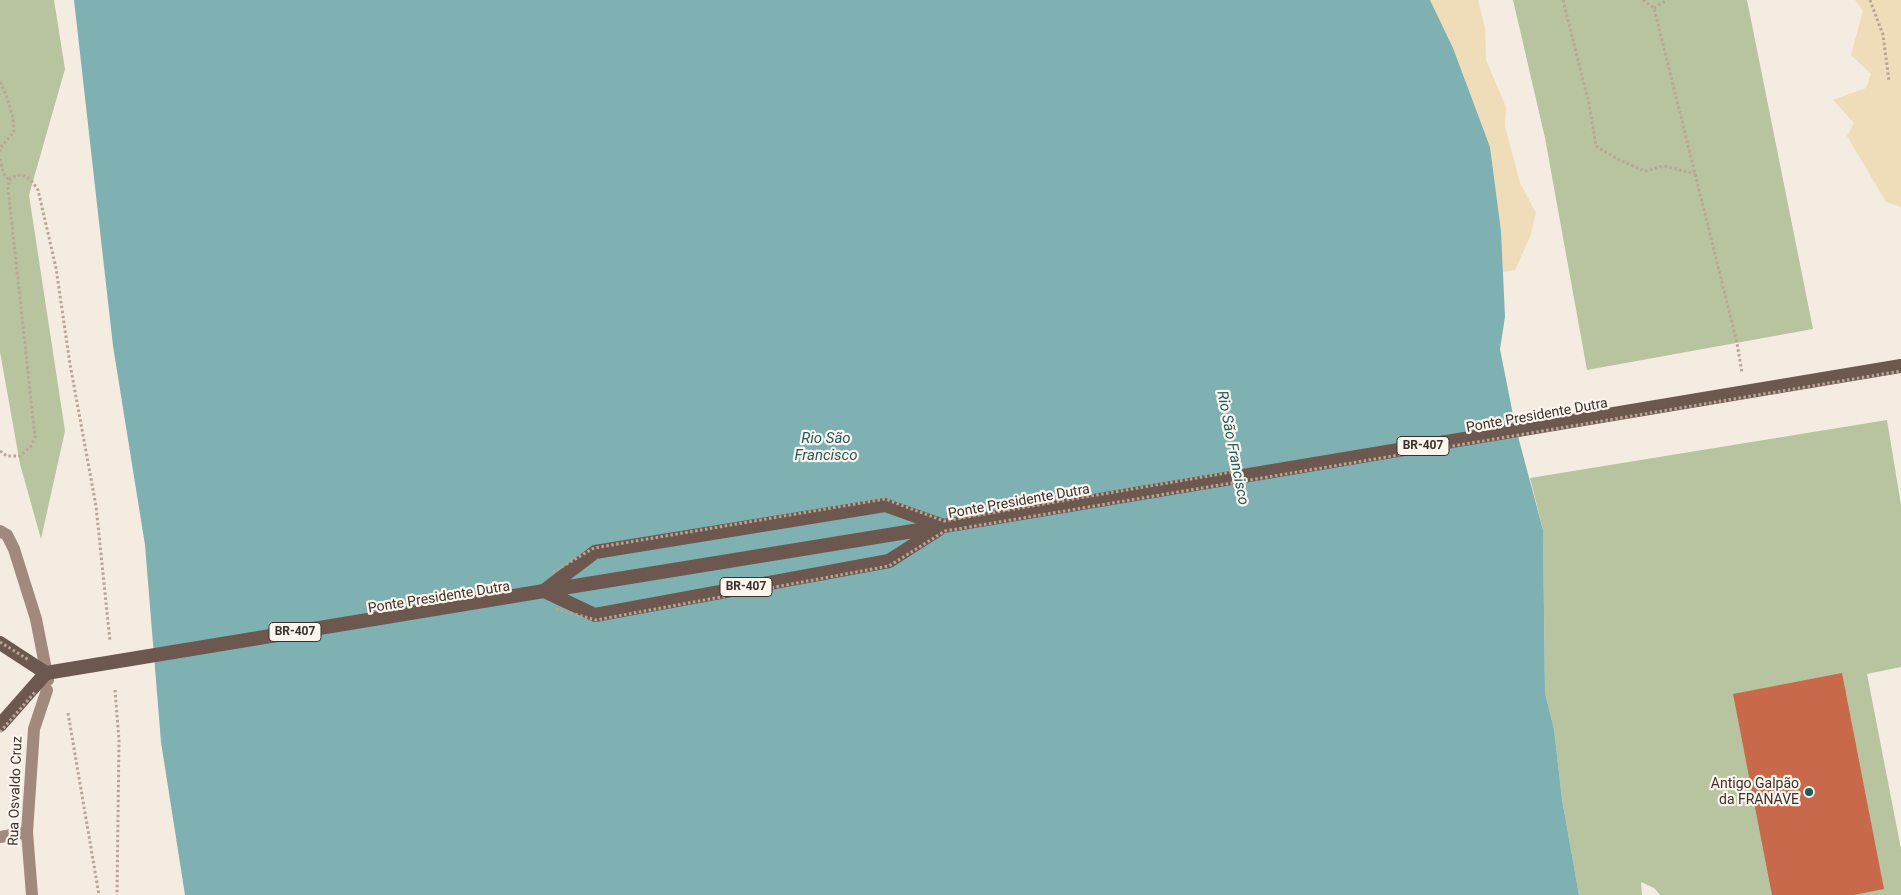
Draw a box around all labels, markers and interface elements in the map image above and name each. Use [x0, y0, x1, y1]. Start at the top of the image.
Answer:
water label: Rio São Francisco [1212, 389, 1252, 507]
street label: Ponte Presidente Dutra [1465, 395, 1609, 437]
water label: Rio São Francisco [794, 430, 858, 465]
road number: BR-407 [1397, 436, 1449, 456]
street label: Ponte Presidente Dutra [947, 481, 1091, 523]
street label: Ponte Presidente Dutra [367, 578, 511, 618]
road number: BR-407 [720, 578, 772, 596]
road number: BR-407 [269, 622, 321, 642]
street label: Rua Osvaldo Cruz [6, 736, 26, 846]
place label: Antigo Galpão da FRANAVE [1711, 776, 1799, 809]
marker: Antigo Galpão da FRANAVE [1803, 786, 1815, 798]

